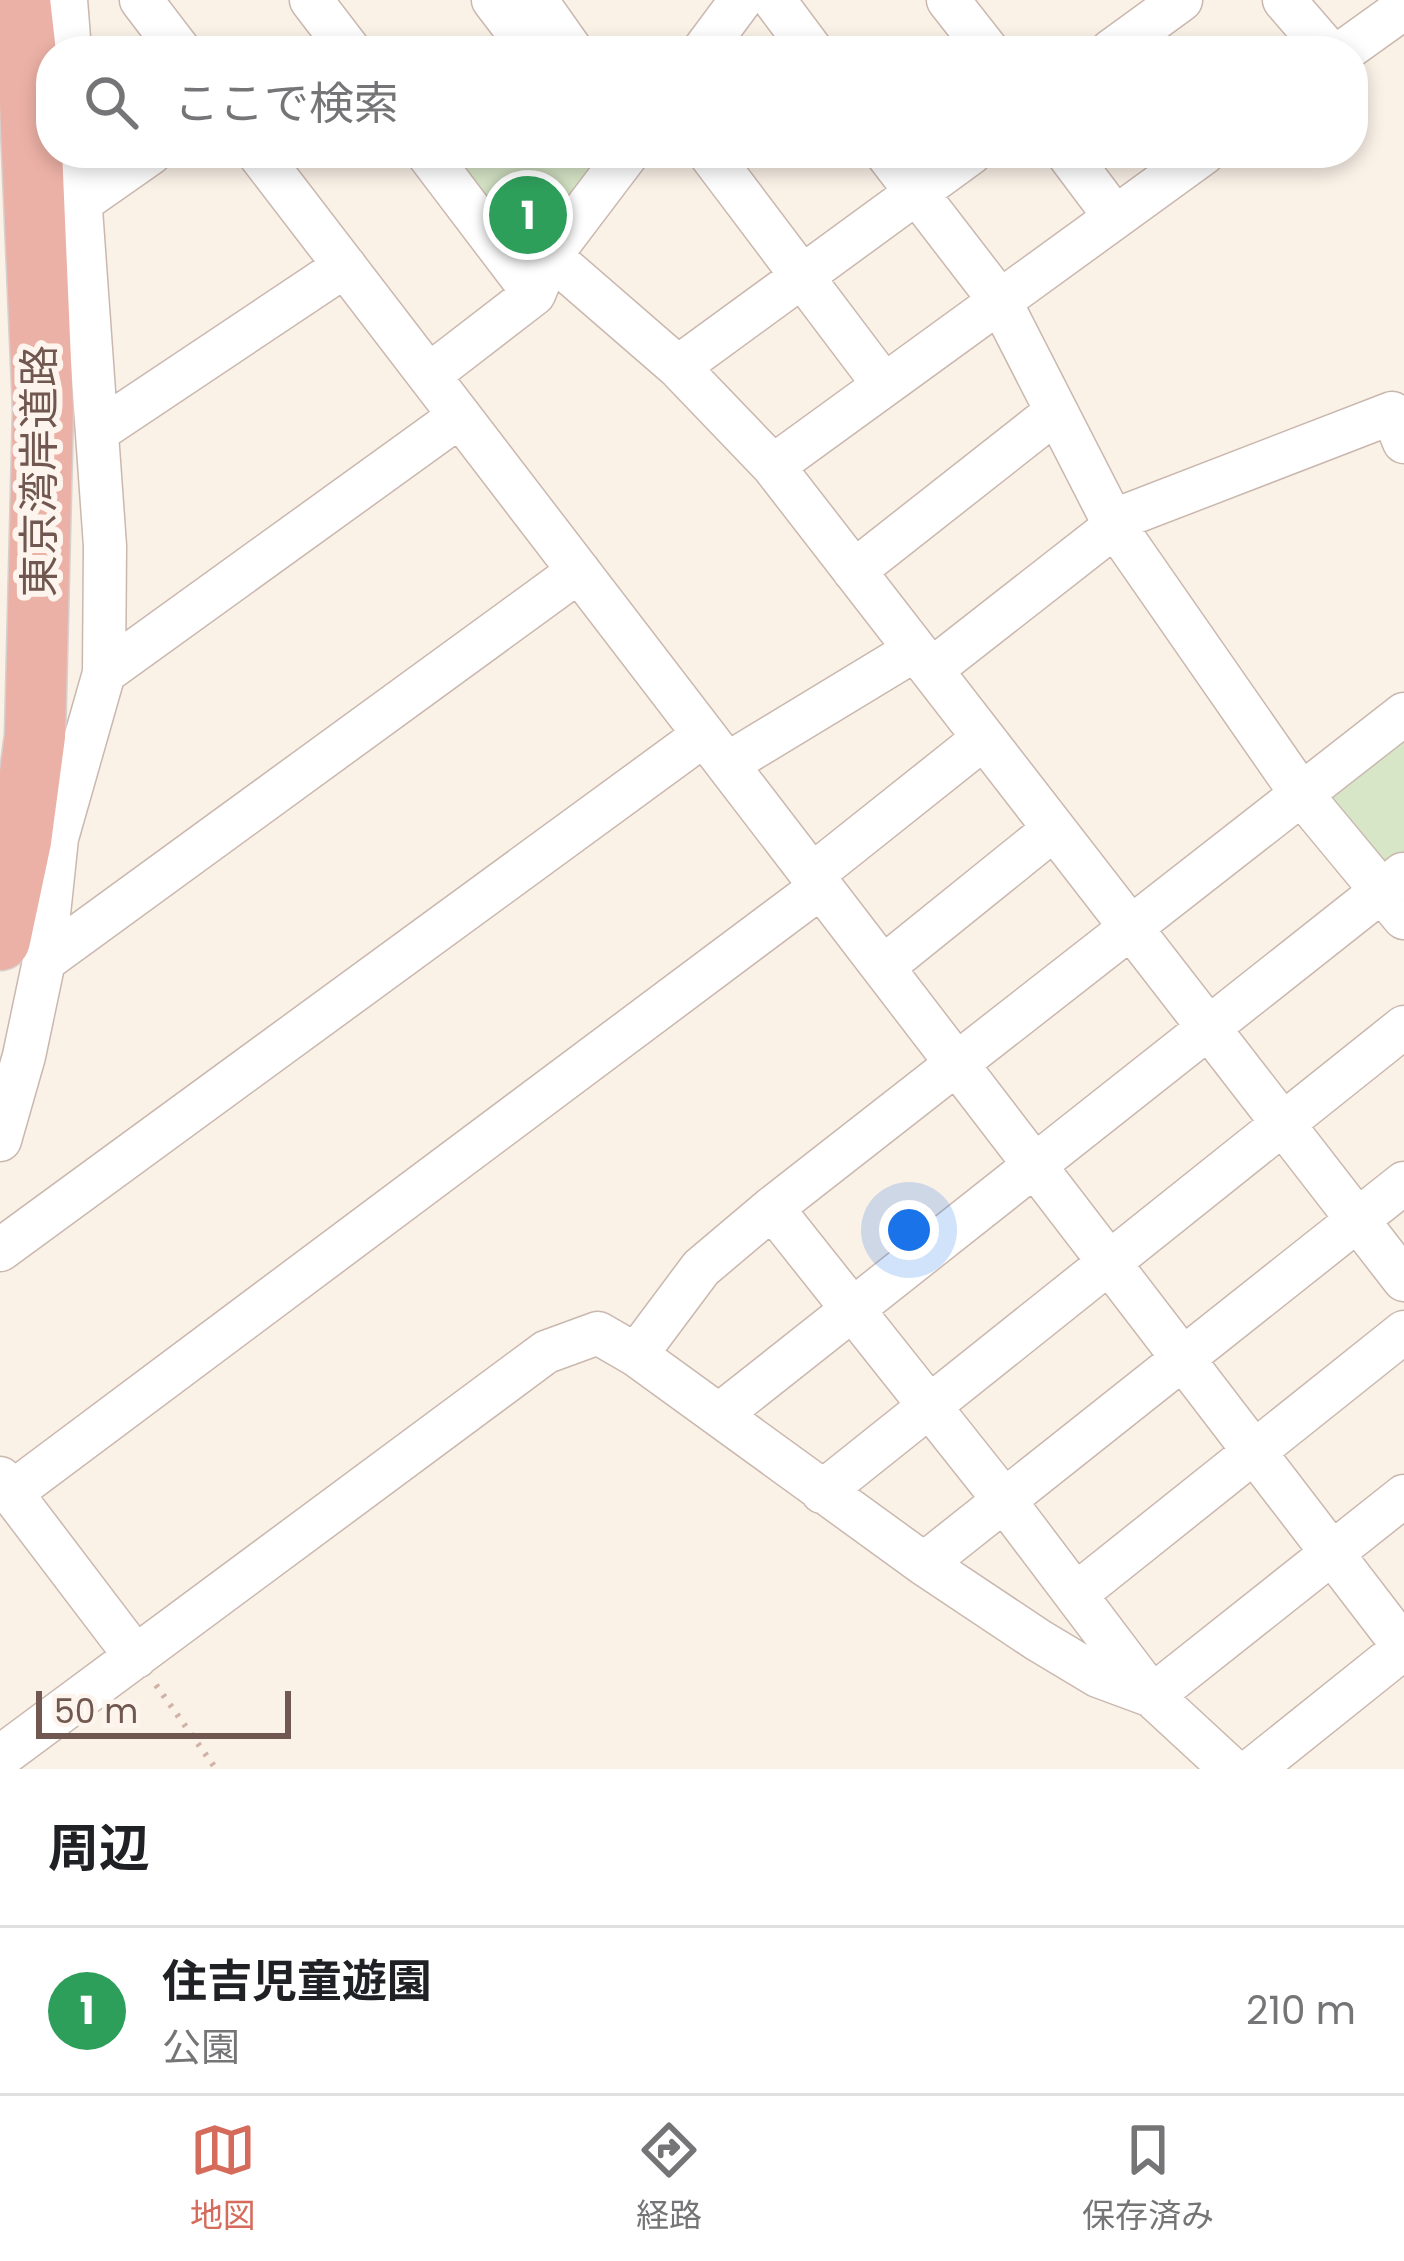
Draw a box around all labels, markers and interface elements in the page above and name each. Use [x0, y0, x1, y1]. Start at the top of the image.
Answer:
search box [36, 36, 1368, 168]
icon: search [78, 69, 144, 135]
text: ここで検索 [174, 72, 399, 135]
pin: 1 [489, 170, 567, 260]
street label: 東京湾岸道路 [10, 345, 69, 597]
your location [879, 1200, 939, 1260]
scale bar [36, 1685, 291, 1738]
text: 50 m [54, 1688, 138, 1735]
text: 周辺 [48, 1812, 150, 1884]
text: 住吉児童遊園 [162, 1950, 432, 2013]
text: 1 [80, 1983, 94, 2038]
text: 210 m [1246, 1983, 1356, 2038]
text: 公園 [162, 2020, 240, 2075]
tab: 地図 [190, 2117, 256, 2241]
tab: 経路 [636, 2117, 702, 2241]
tab: 保存済み [1082, 2117, 1214, 2241]

